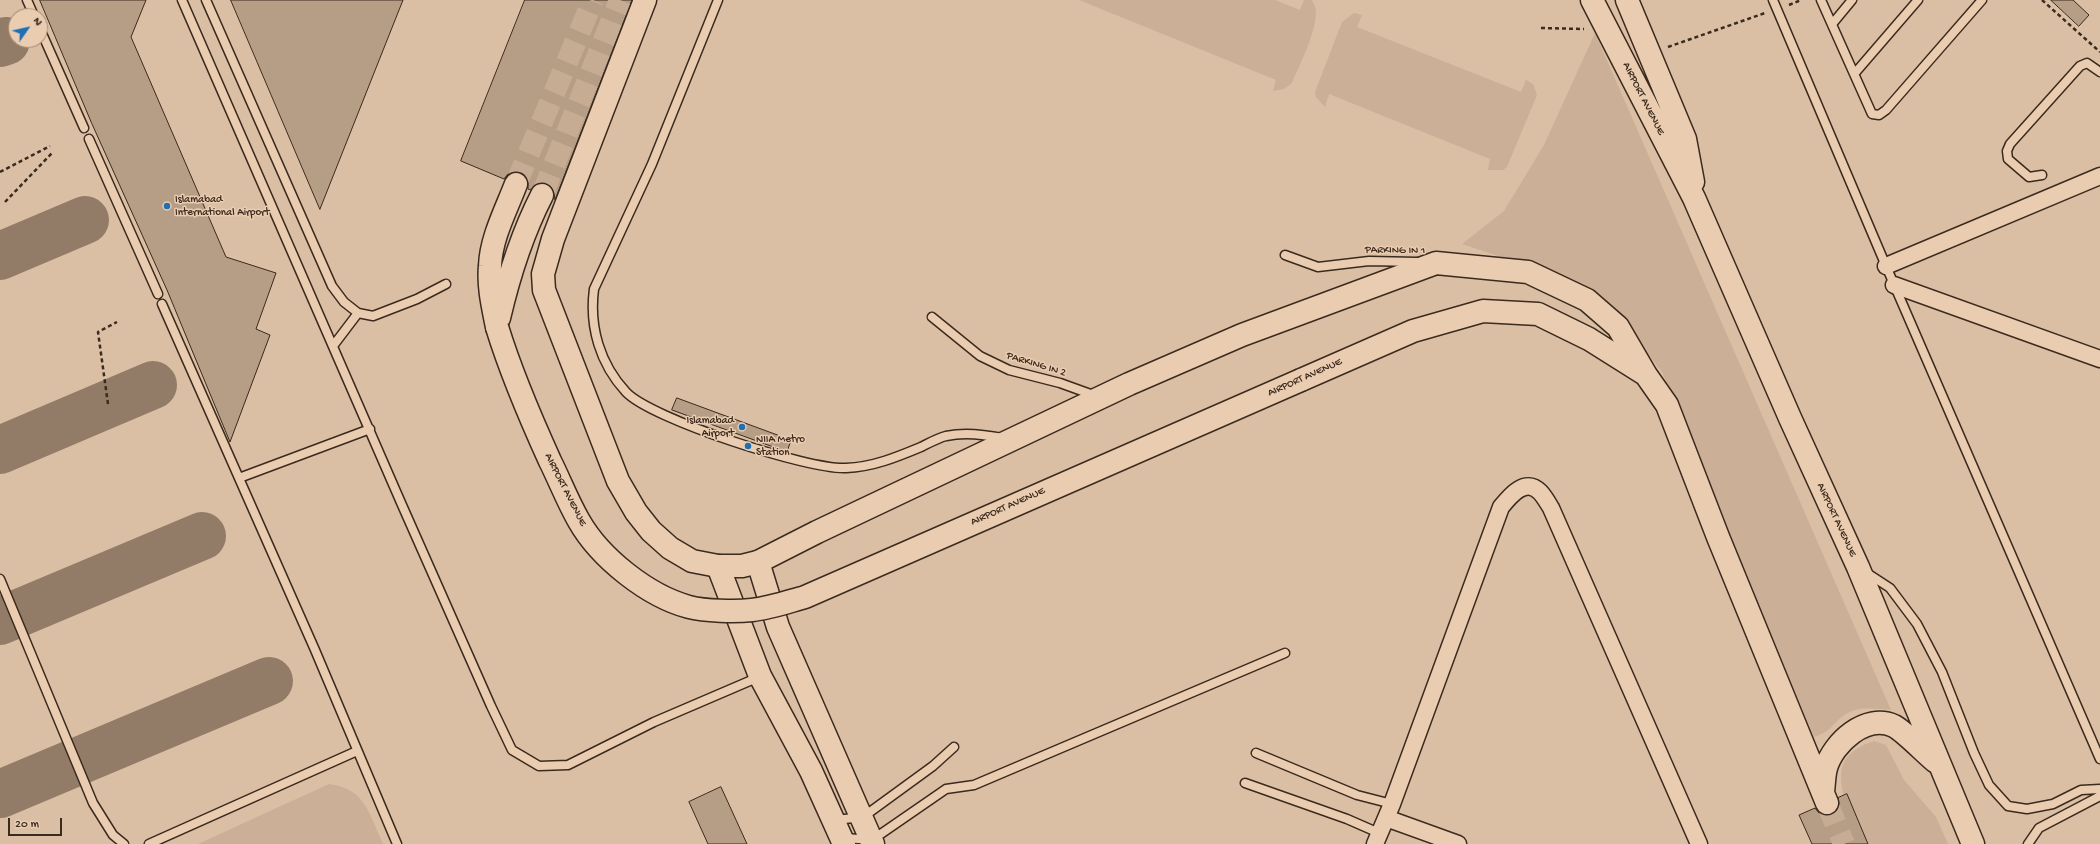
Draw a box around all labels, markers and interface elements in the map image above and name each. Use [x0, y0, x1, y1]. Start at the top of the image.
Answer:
north arrow [8, 8, 48, 48]
text: N [30, 16, 44, 28]
street label: AIRPORT AVENUE [1619, 60, 1667, 138]
place label: Islamabad International Airport [175, 193, 269, 219]
marker: Islamabad International Airport [162, 201, 172, 211]
street label: PARKING IN 1 [1365, 244, 1425, 258]
street label: PARKING IN 2 [1005, 350, 1067, 380]
street label: AIRPORT AVENUE [1266, 356, 1344, 400]
place label: Islamabad Airport [687, 414, 734, 440]
marker: Islamabad Airport [737, 422, 747, 432]
place label: NIIA Metro Station [756, 433, 805, 459]
marker: NIIA Metro Station [743, 441, 753, 451]
street label: AIRPORT AVENUE [541, 451, 589, 529]
street label: AIRPORT AVENUE [1813, 481, 1859, 559]
street label: AIRPORT AVENUE [969, 485, 1047, 529]
scale bar [10, 810, 64, 836]
text: 20 m [15, 818, 39, 832]

